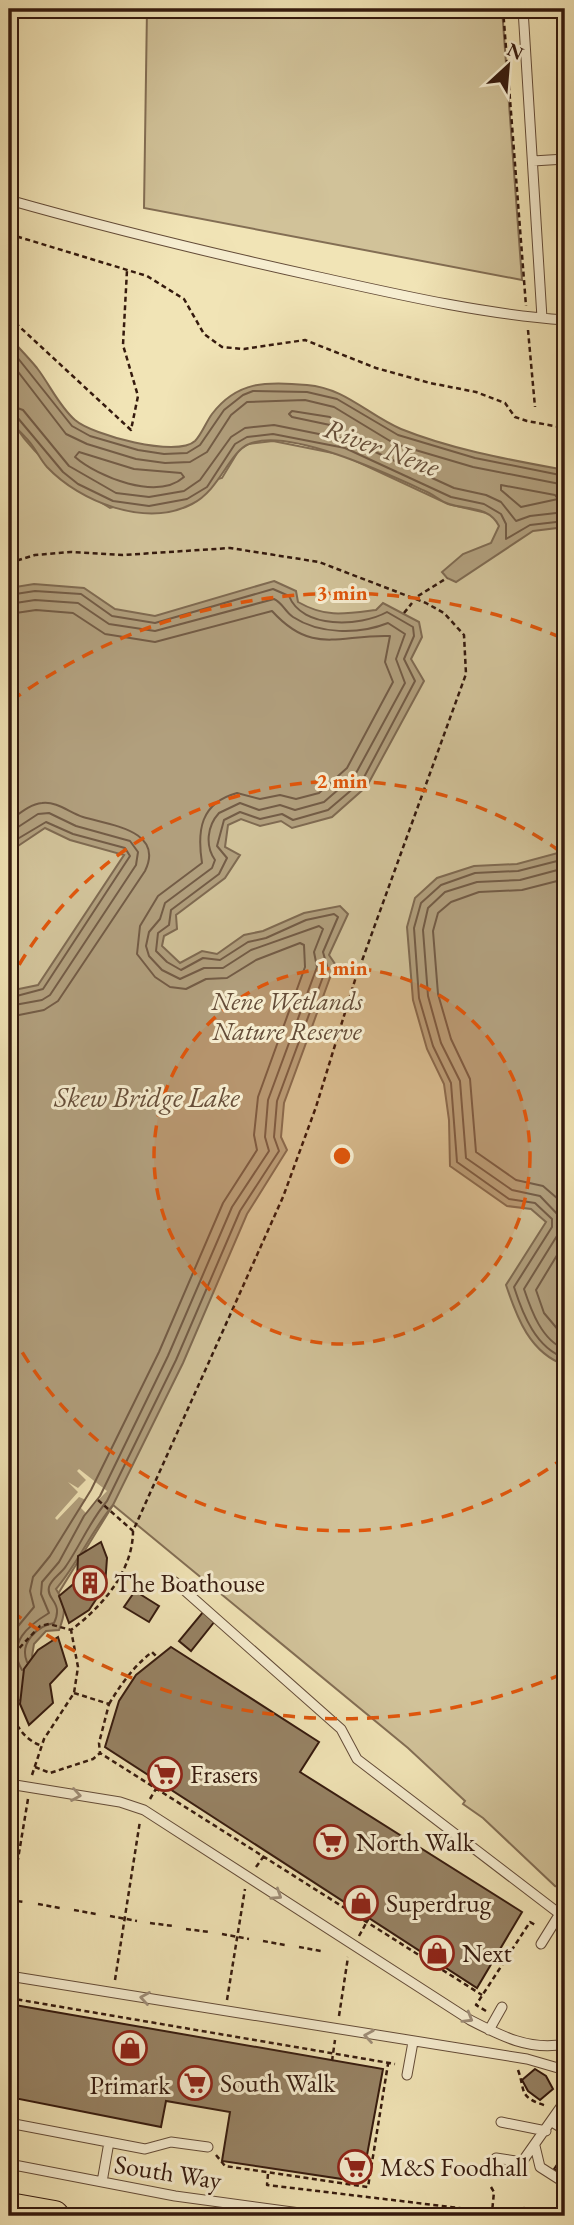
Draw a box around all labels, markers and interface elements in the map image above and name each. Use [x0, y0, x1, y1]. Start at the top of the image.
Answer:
north arrow [472, 32, 542, 102]
text: N [503, 37, 528, 66]
water label: River Nene [319, 410, 445, 485]
text: 3 min [316, 579, 368, 606]
text: 2 min [316, 767, 368, 794]
text: 1 min [316, 954, 368, 981]
park label: Nene Wetlands Nature Reserve [210, 984, 364, 1048]
water label: Skew Bridge Lake [53, 1079, 240, 1115]
centre of rings [330, 1144, 354, 1168]
building icon: The Boathouse [71, 1564, 109, 1602]
place label: The Boathouse [114, 1566, 265, 1600]
supermarket icon: Frasers [146, 1755, 184, 1793]
place label: Frasers [190, 1757, 258, 1791]
one-way arrow [70, 1787, 82, 1802]
supermarket icon: North Walk [312, 1823, 350, 1861]
place label: North Walk [356, 1825, 476, 1859]
shop icon: Superdrug [342, 1884, 380, 1922]
one-way arrow [269, 1886, 282, 1899]
place label: Superdrug [386, 1886, 492, 1920]
shop icon: Next [418, 1934, 456, 1972]
place label: Next [462, 1936, 512, 1970]
one-way arrow [139, 1991, 151, 2006]
one-way arrow [460, 2010, 473, 2023]
one-way arrow [364, 2028, 375, 2043]
shop icon: Primark [111, 2029, 149, 2067]
supermarket icon: South Walk [176, 2064, 214, 2102]
place label: South Walk [220, 2066, 336, 2100]
place label: Primark [90, 2068, 171, 2102]
street label: South Way [112, 2147, 225, 2197]
supermarket icon: M&S Foodhall [336, 2148, 374, 2186]
place label: M&S Foodhall [380, 2150, 528, 2184]

